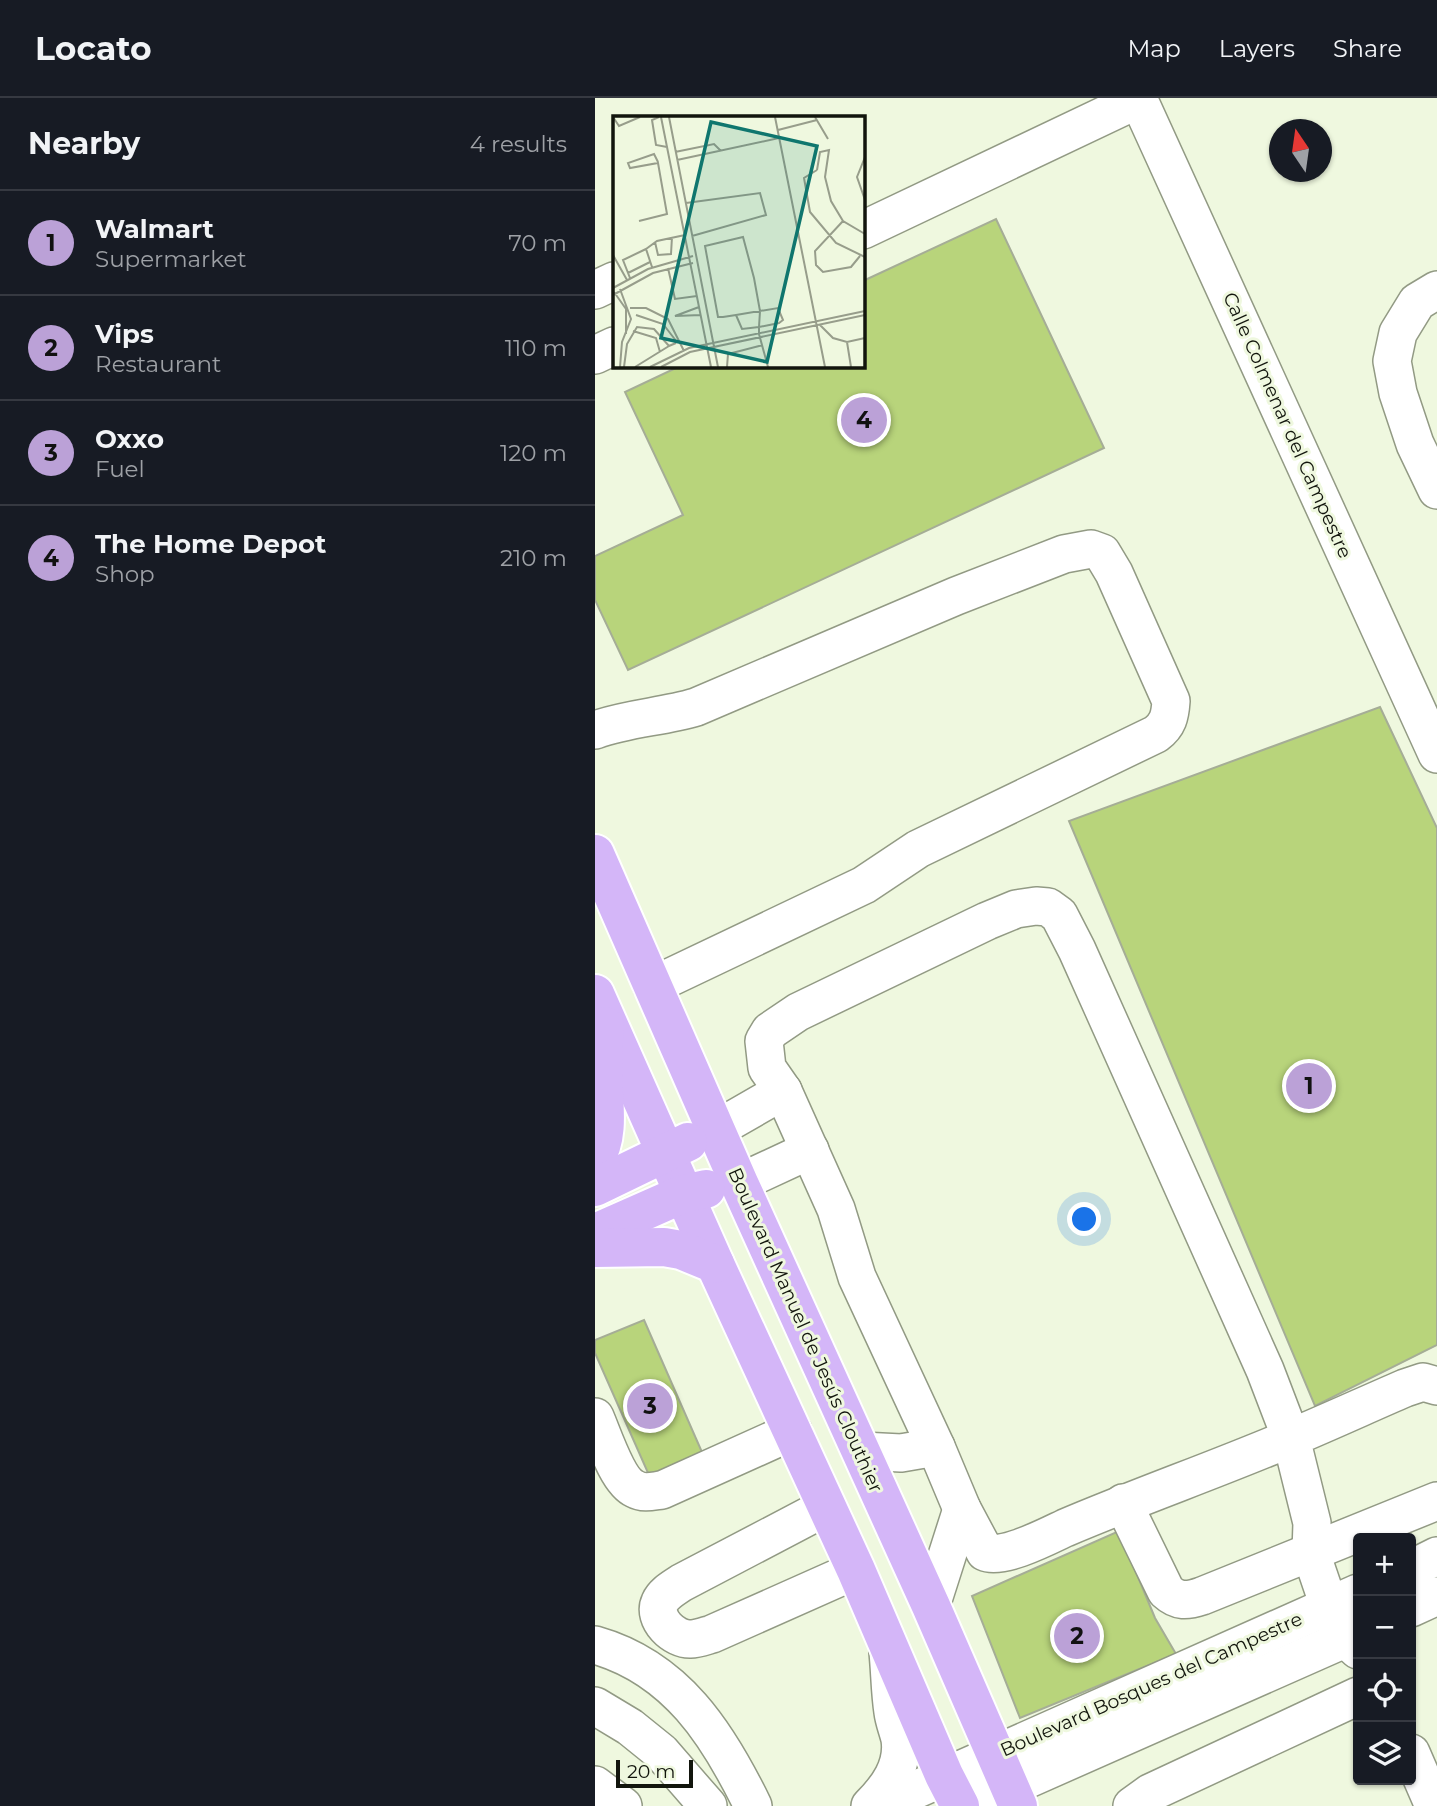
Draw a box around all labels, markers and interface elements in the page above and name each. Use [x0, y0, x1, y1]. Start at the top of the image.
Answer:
text: Locato [35, 28, 152, 68]
text: Map [1127, 34, 1181, 63]
text: Layers [1219, 34, 1295, 63]
text: Share [1333, 34, 1402, 63]
inset map [613, 116, 865, 368]
north arrow [1269, 119, 1332, 182]
text: Nearby [28, 125, 140, 162]
text: 4 results [470, 130, 567, 158]
text: Walmart [95, 213, 214, 245]
text: 1 [46, 229, 56, 257]
text: 70 m [508, 229, 567, 257]
text: Supermarket [95, 245, 247, 273]
street label: Calle Colmenar del Campestre [1218, 289, 1357, 562]
text: Vips [95, 318, 154, 350]
text: 2 [44, 334, 58, 362]
text: 110 m [505, 334, 567, 362]
text: Restaurant [95, 350, 221, 378]
pin: 4 [841, 394, 887, 446]
text: Oxxo [95, 423, 164, 455]
text: 3 [44, 439, 58, 467]
text: 120 m [500, 439, 567, 467]
text: Fuel [95, 455, 145, 483]
text: The Home Depot [95, 528, 326, 560]
text: 4 [43, 544, 59, 572]
text: 210 m [500, 544, 567, 572]
text: Shop [95, 560, 155, 588]
pin: 1 [1286, 1060, 1332, 1112]
street label: Boulevard Manuel de Jesús Clouthier [723, 1164, 888, 1496]
your location [1067, 1202, 1101, 1236]
pin: 3 [627, 1380, 673, 1432]
map controls [1353, 1533, 1416, 1785]
button: + [1353, 1533, 1416, 1596]
button: − [1353, 1596, 1416, 1659]
street label: Boulevard Bosques del Campestre [997, 1607, 1306, 1762]
pin: 2 [1054, 1610, 1100, 1662]
button: locate [1353, 1659, 1416, 1722]
button: layers [1353, 1722, 1416, 1785]
scale bar [616, 1757, 693, 1789]
text: 20 m [627, 1760, 675, 1783]

